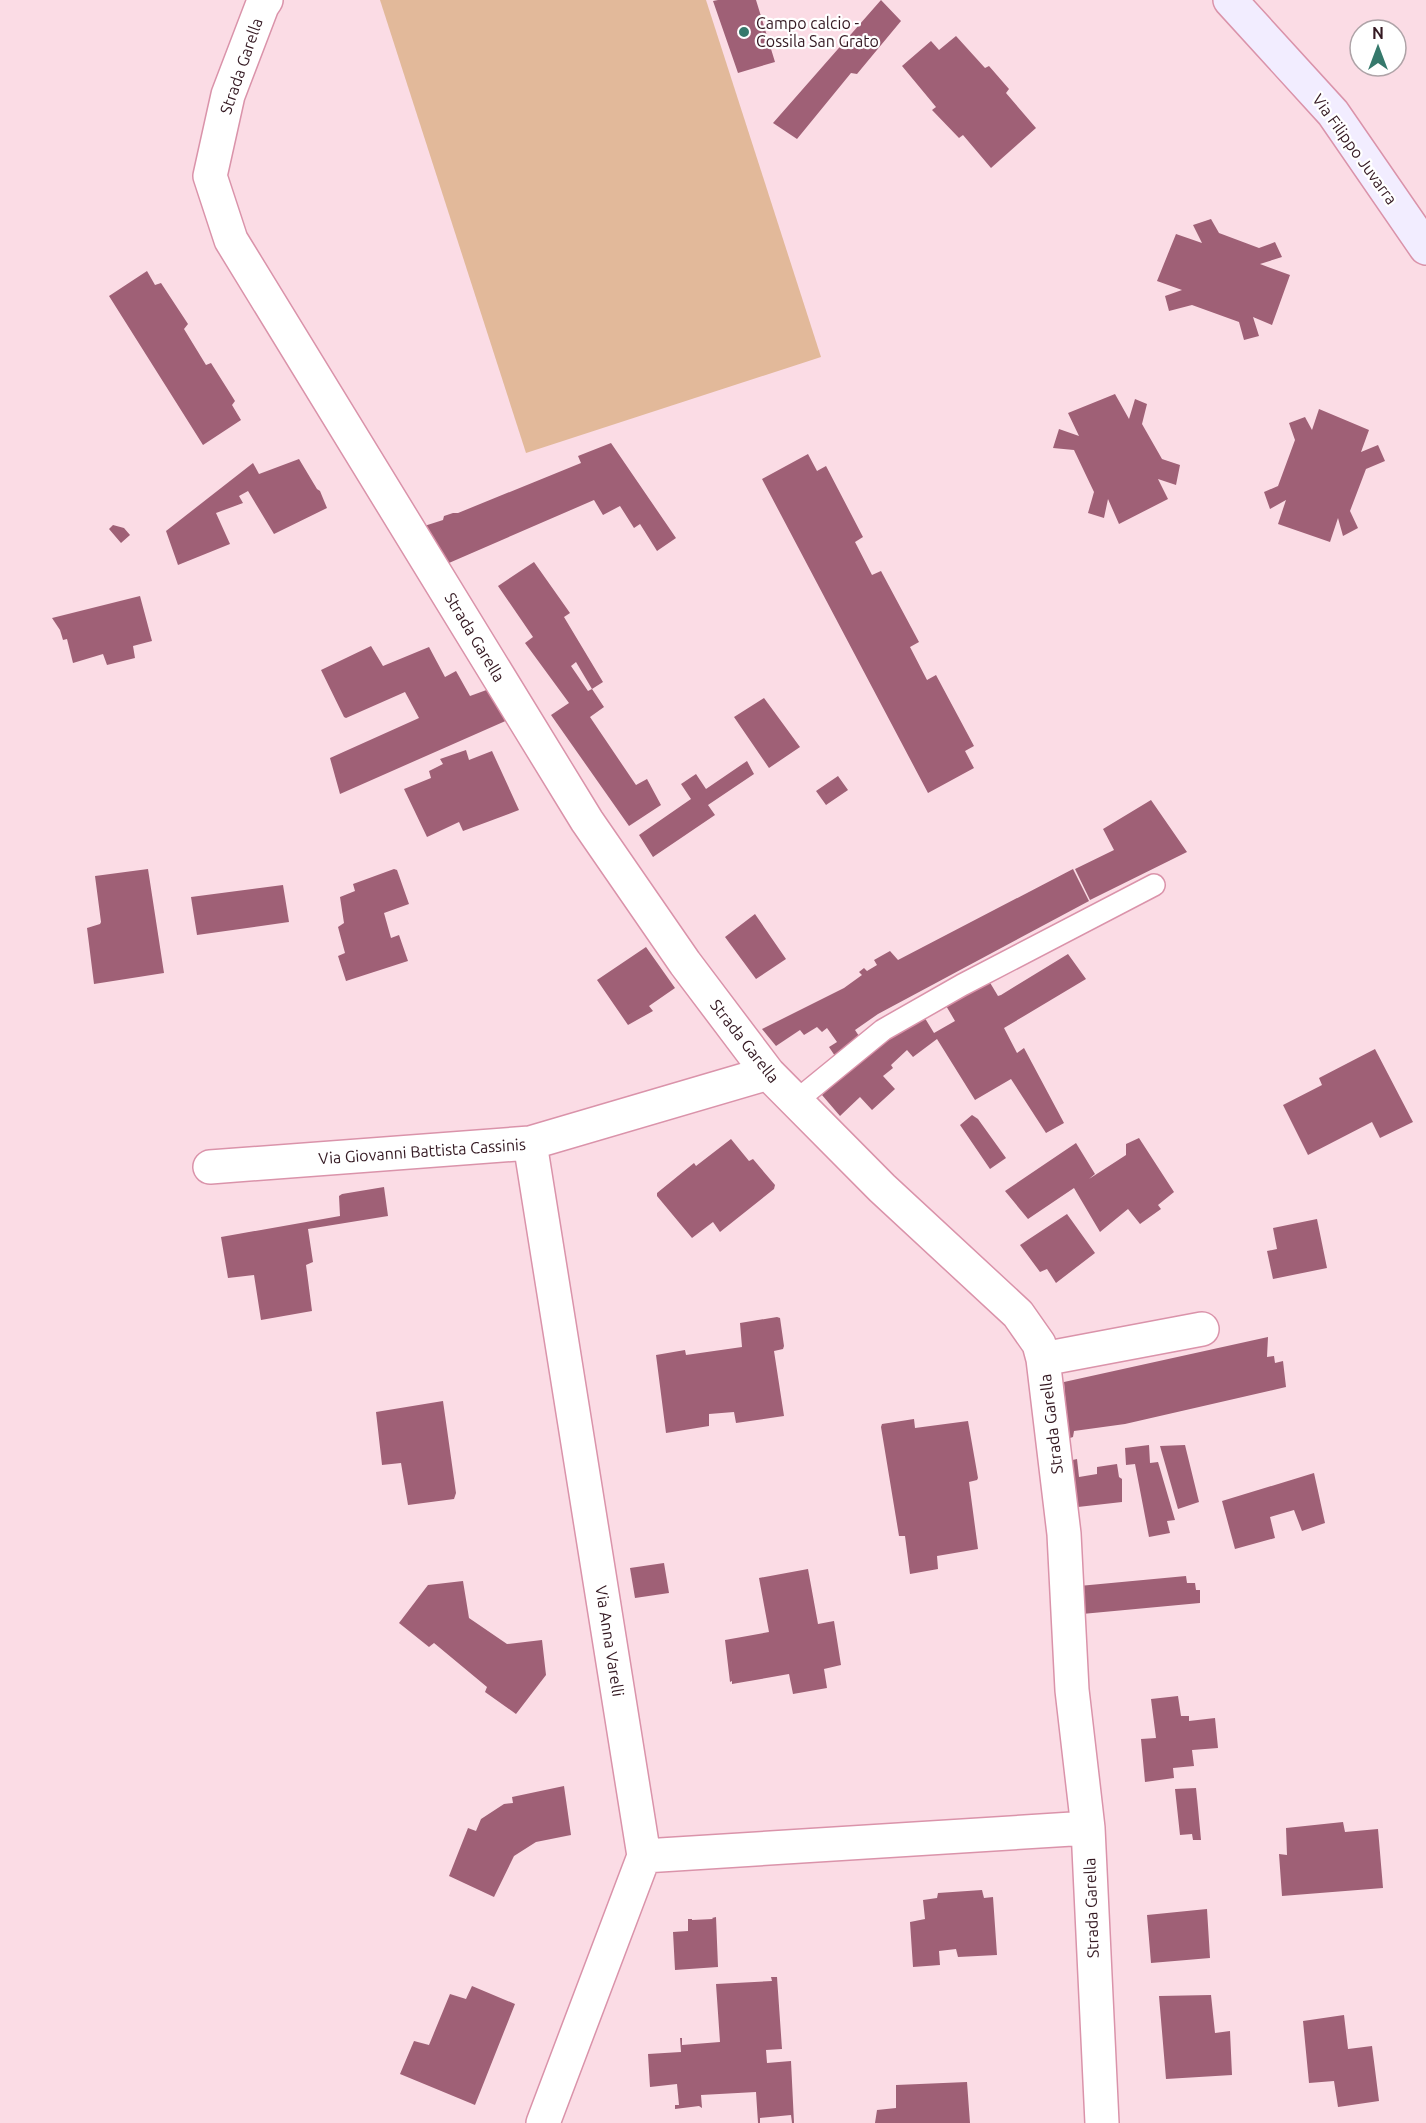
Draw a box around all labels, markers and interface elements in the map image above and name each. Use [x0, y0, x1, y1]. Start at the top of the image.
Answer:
place label: Campo calcio - Cossila San Grato [756, 14, 879, 50]
street label: Strada Garella [216, 16, 266, 116]
north arrow [1348, 18, 1408, 78]
text: N [1372, 24, 1384, 42]
marker: Campo calcio - Cossila San Grato [737, 25, 751, 39]
street label: Via Filippo Juvarra [1309, 90, 1401, 208]
street label: Strada Garella [441, 589, 509, 685]
street label: Strada Garella [707, 996, 783, 1086]
street label: Via Giovanni Battista Cassinis [318, 1135, 526, 1167]
street label: Strada Garella [1036, 1373, 1066, 1475]
street label: Via Anna Varelli [592, 1584, 628, 1698]
street label: Strada Garella [1080, 1857, 1102, 1959]

